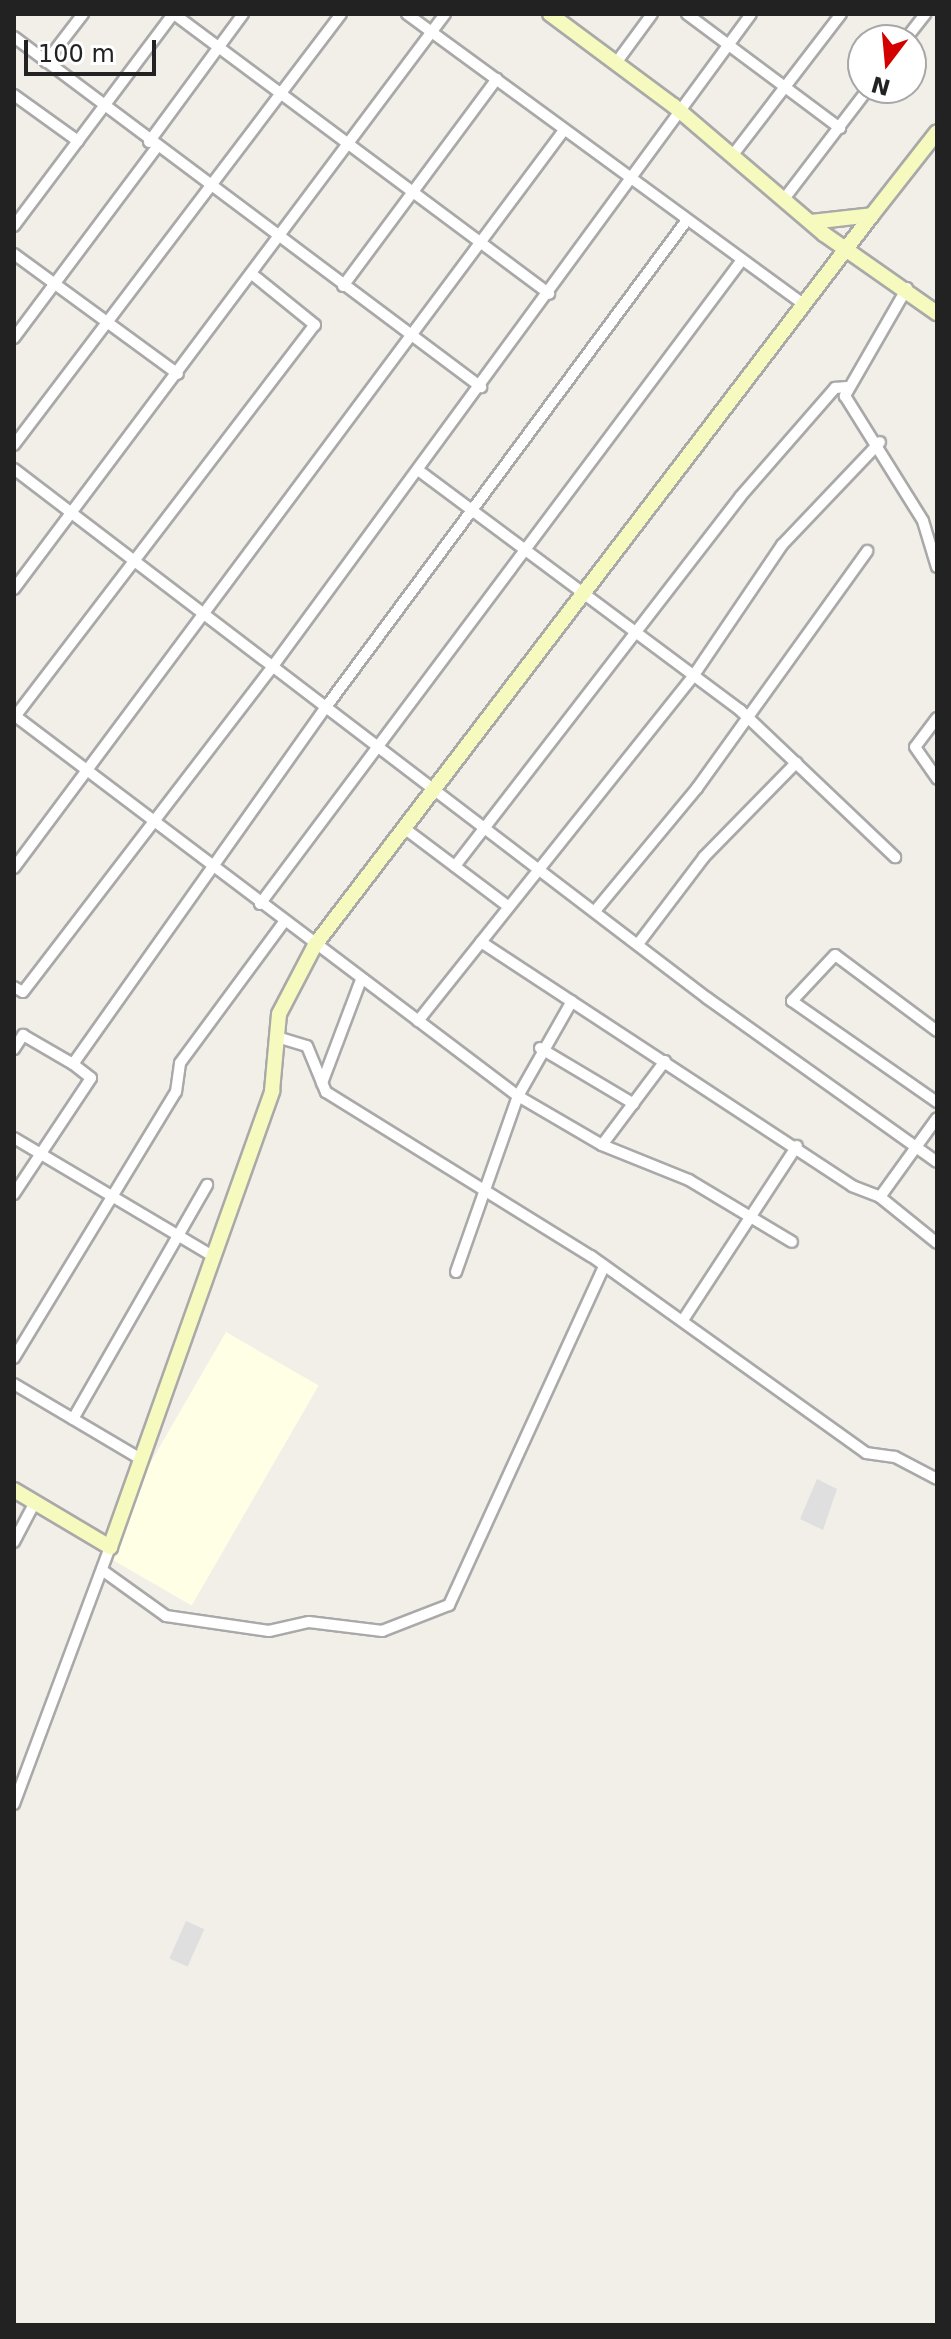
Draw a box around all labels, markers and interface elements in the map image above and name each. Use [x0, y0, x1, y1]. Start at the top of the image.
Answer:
scale bar [28, 24, 160, 74]
north arrow [847, 24, 927, 104]
text: 100 m [38, 40, 115, 68]
text: N [869, 71, 893, 100]

